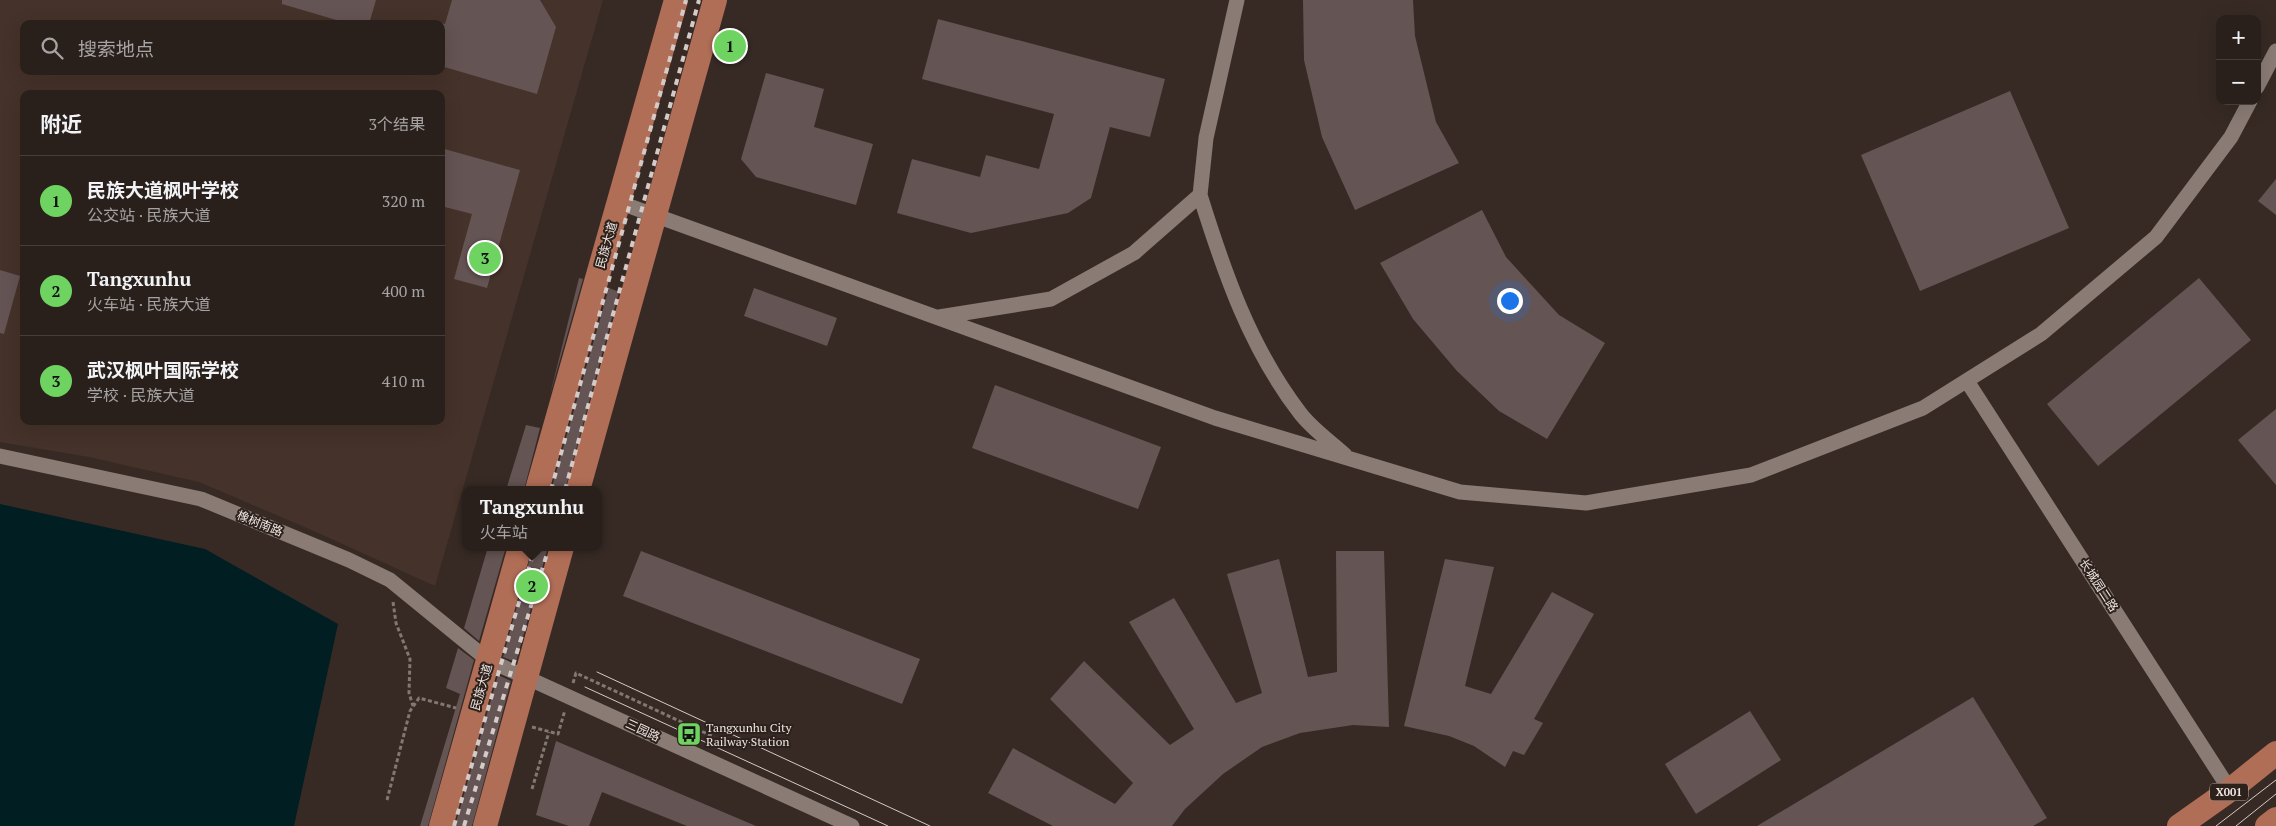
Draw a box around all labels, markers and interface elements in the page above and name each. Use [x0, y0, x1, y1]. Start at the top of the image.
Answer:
map controls [2216, 15, 2261, 105]
button: + [2216, 15, 2261, 60]
search box [20, 20, 445, 75]
pin: 1 [714, 27, 746, 65]
icon: search [38, 34, 66, 62]
text: 搜索地点 [78, 36, 154, 61]
button: − [2216, 60, 2261, 105]
text: 附近 [40, 110, 82, 138]
text: 3个结果 [368, 113, 425, 135]
text: 民族大道枫叶学校 [87, 177, 239, 202]
text: 1 [51, 190, 61, 212]
text: 320 m [382, 190, 425, 212]
text: 公交站 · 民族大道 [87, 204, 211, 226]
street label: 民族大道 [592, 220, 620, 270]
pin: 3 [469, 239, 501, 277]
text: Tangxunhu [87, 266, 191, 291]
text: 2 [51, 280, 61, 302]
text: 400 m [382, 280, 425, 302]
your location [1497, 288, 1523, 314]
text: 火车站 · 民族大道 [87, 293, 211, 315]
text: 武汉枫叶国际学校 [87, 357, 239, 382]
text: 3 [51, 370, 61, 392]
text: 410 m [382, 370, 425, 392]
text: 学校 · 民族大道 [87, 384, 195, 406]
popup [462, 486, 602, 551]
text: Tangxunhu [480, 494, 584, 519]
street label: 橡树南路 [235, 507, 285, 539]
text: 火车站 [480, 521, 528, 543]
street label: 长城园二路 [2076, 556, 2122, 614]
pin: 2 [516, 567, 548, 605]
street label: 民族大道 [467, 662, 495, 712]
street label: 三园路 [624, 716, 662, 744]
place label: Tangxunhu City Railway Station [706, 720, 792, 749]
bus stop icon: Tangxunhu City Railway Station [676, 721, 702, 747]
road number: X001 [2210, 784, 2248, 800]

